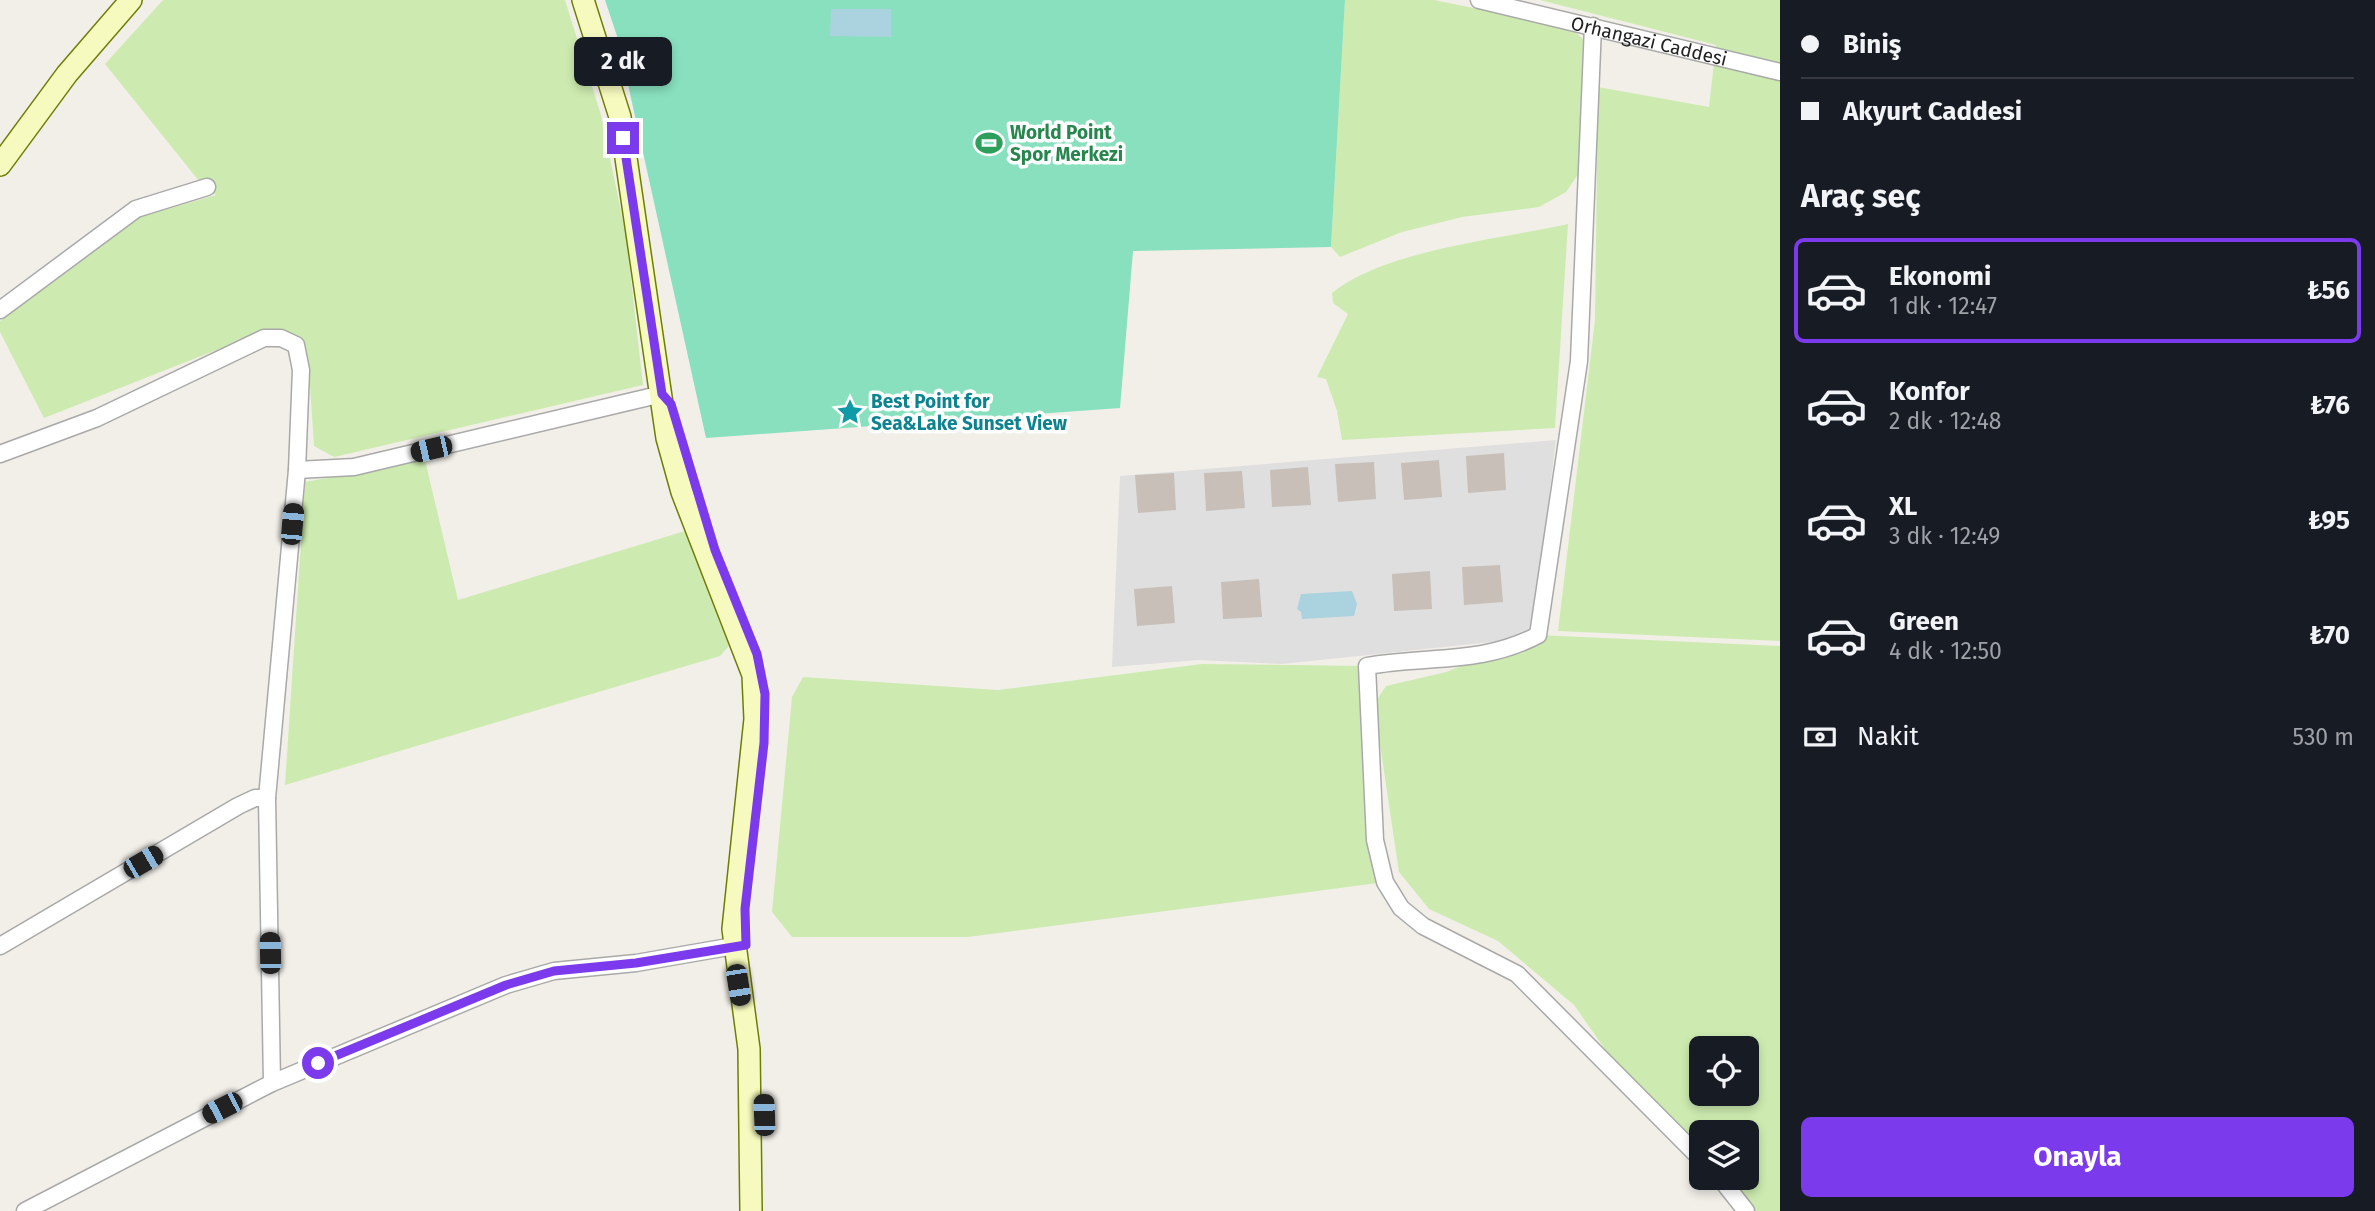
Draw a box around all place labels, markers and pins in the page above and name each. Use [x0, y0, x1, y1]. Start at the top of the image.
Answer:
place label: World Point Spor Merkezi [1010, 121, 1123, 166]
sports icon: World Point Spor Merkezi [974, 128, 1004, 158]
place label: Best Point for Sea&Lake Sunset View [871, 390, 1068, 435]
place icon: Best Point for Sea&Lake Sunset View [835, 397, 865, 427]

